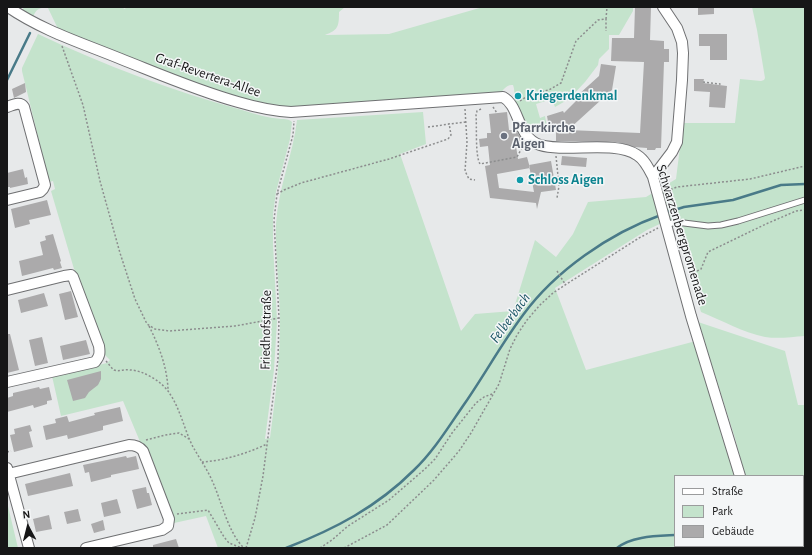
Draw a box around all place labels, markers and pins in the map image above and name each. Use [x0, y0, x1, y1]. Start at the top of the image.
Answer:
place label: Kriegerdenkmal [526, 88, 618, 104]
marker: Kriegerdenkmal [513, 91, 523, 101]
place label: Pfarrkirche Aigen [512, 120, 575, 152]
marker: Pfarrkirche Aigen [499, 131, 509, 141]
place label: Schloss Aigen [528, 172, 604, 188]
marker: Schloss Aigen [515, 175, 525, 185]

